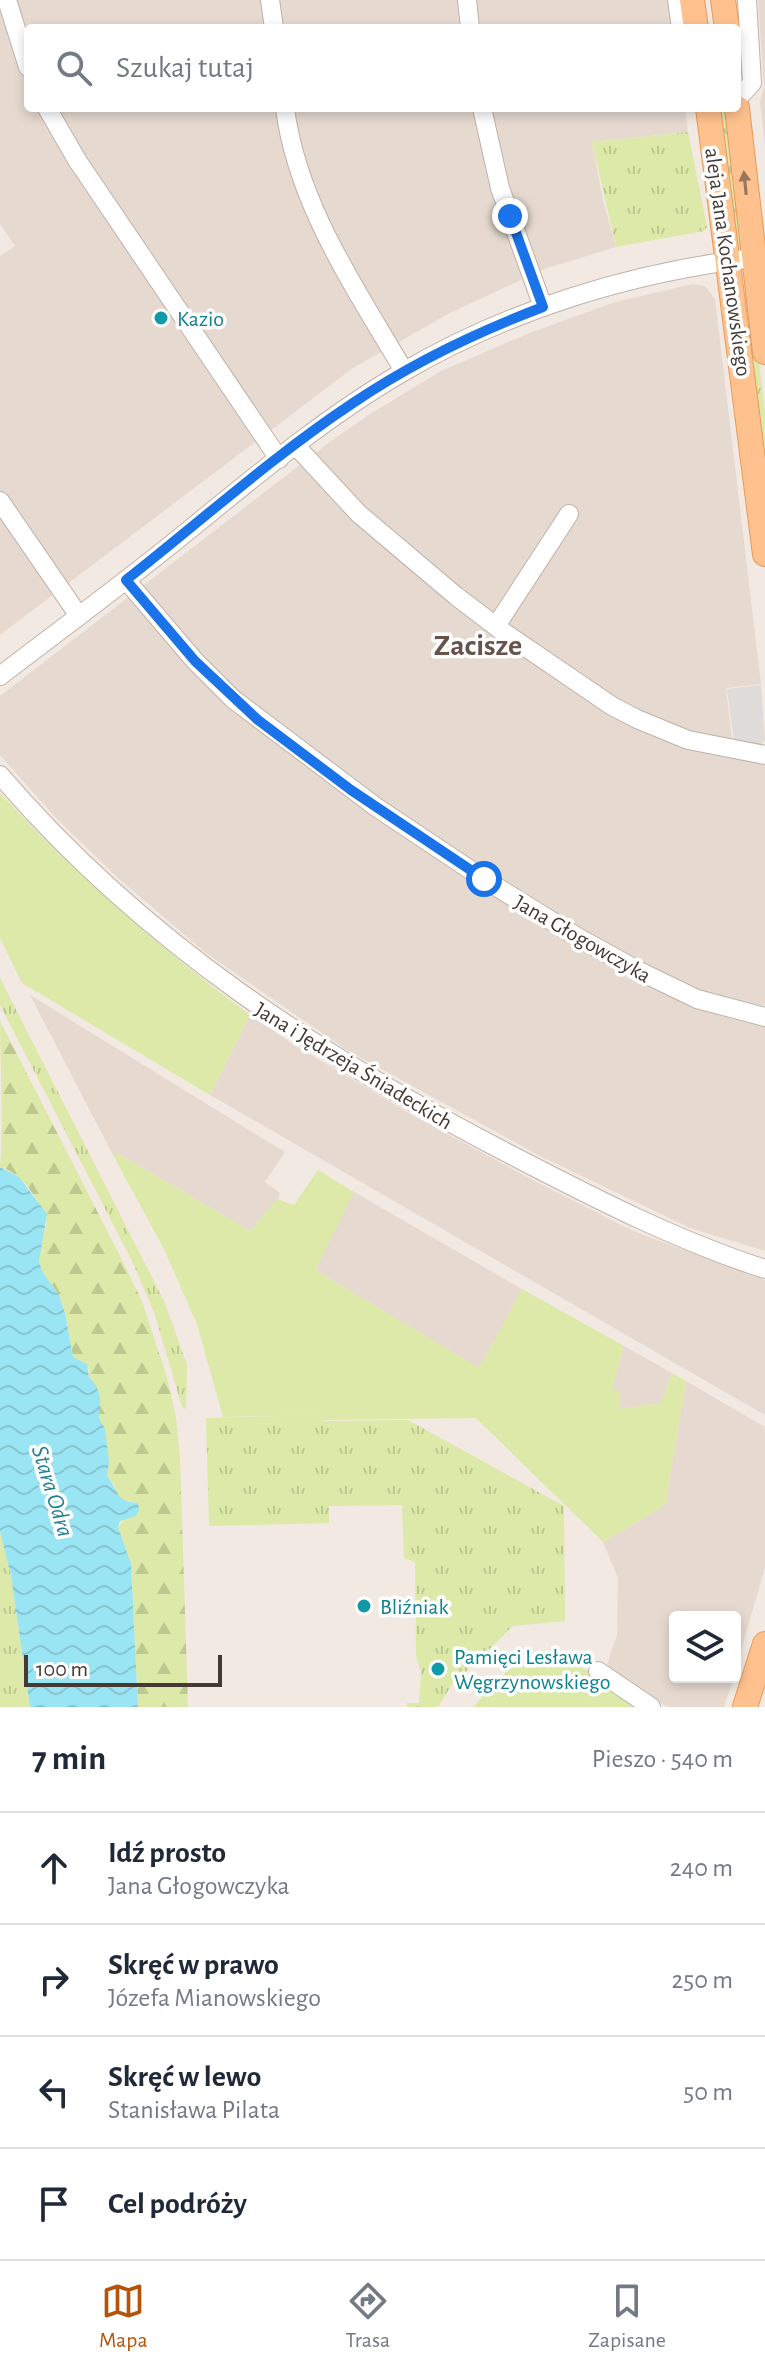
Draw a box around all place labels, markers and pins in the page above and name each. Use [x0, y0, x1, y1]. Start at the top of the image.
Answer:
place label: Kazio [177, 308, 224, 330]
marker: Kazio [152, 309, 170, 327]
place label: Bliźniak [380, 1596, 449, 1618]
marker: Bliźniak [355, 1597, 373, 1615]
place label: Pamięci Lesława Węgrzynowskiego [454, 1646, 611, 1693]
marker: Pamięci Lesława Węgrzynowskiego [429, 1660, 447, 1678]

